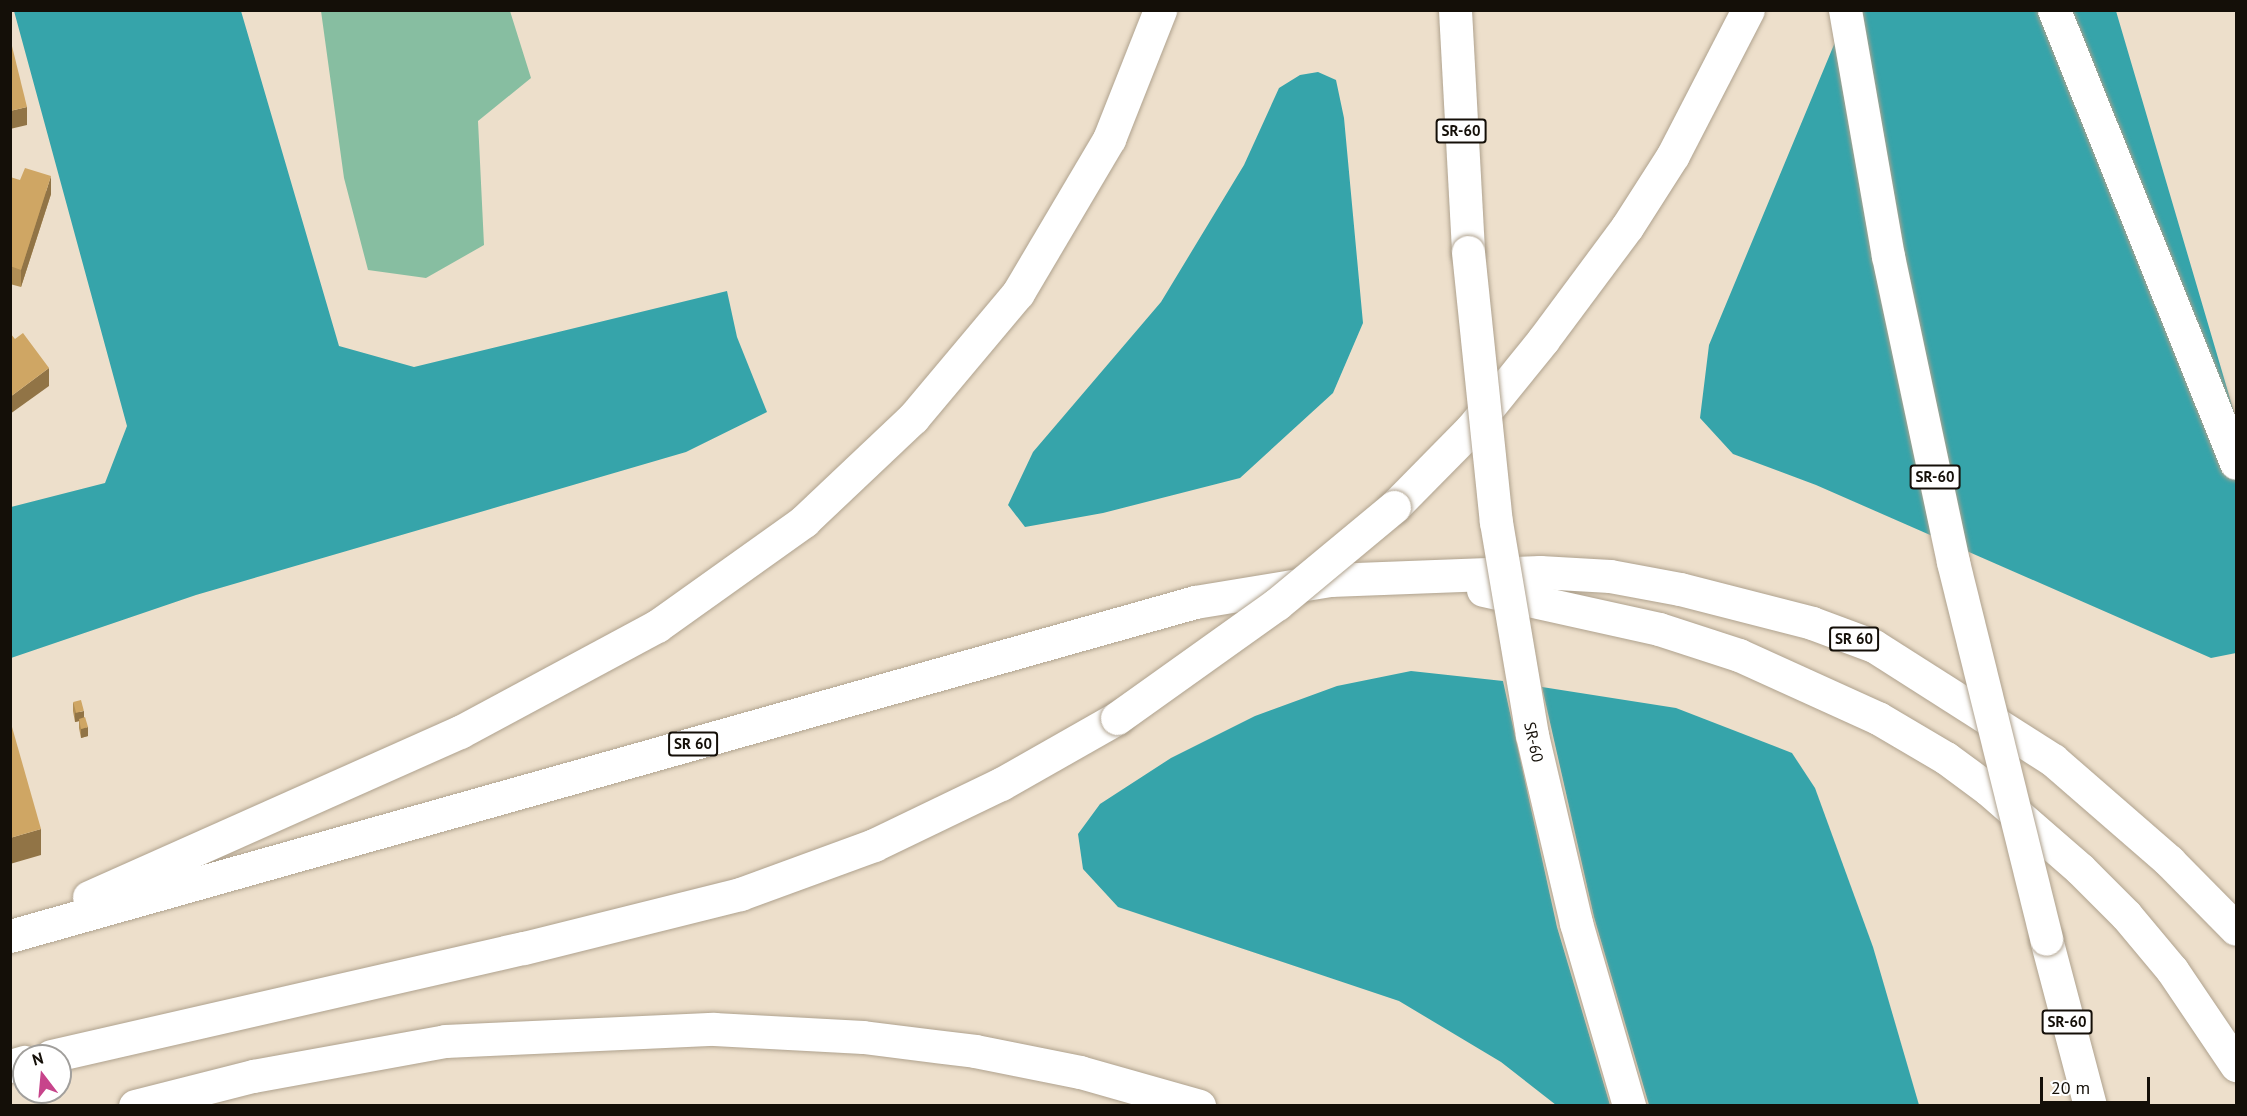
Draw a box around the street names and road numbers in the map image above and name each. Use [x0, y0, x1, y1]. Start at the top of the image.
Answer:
road number: SR-60 [1436, 119, 1486, 143]
road number: SR-60 [1910, 465, 1960, 489]
road number: SR 60 [1828, 627, 1880, 651]
street label: SR-60 [1520, 720, 1548, 764]
road number: SR 60 [668, 732, 718, 756]
road number: SR-60 [2042, 1010, 2092, 1034]

